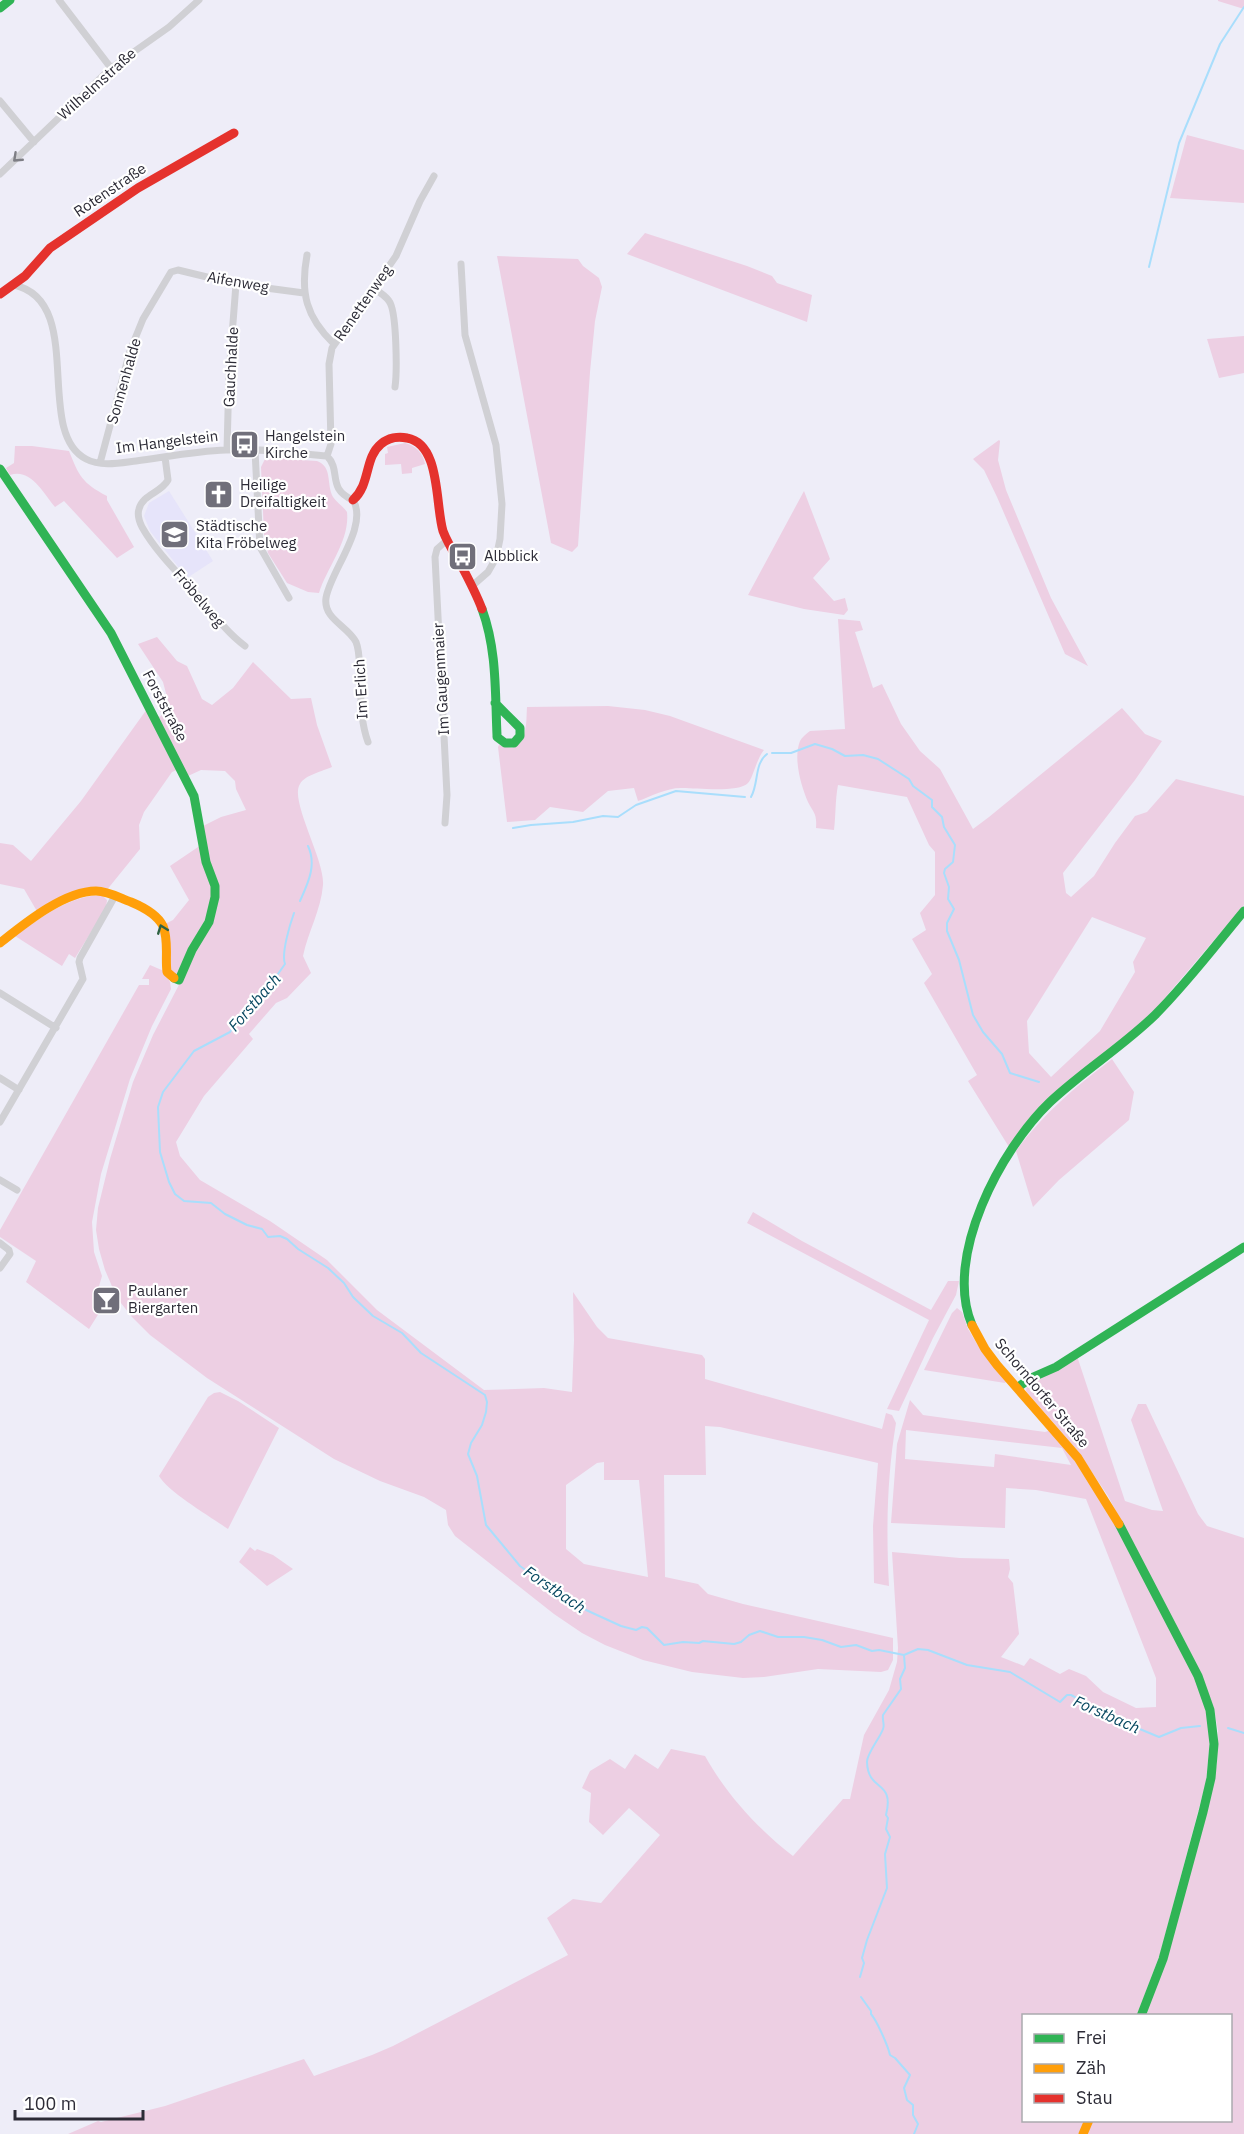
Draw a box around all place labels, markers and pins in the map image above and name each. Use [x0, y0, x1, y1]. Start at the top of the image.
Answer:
place label: Hangelstein Kirche [265, 426, 345, 462]
bus stop icon: Hangelstein Kirche [228, 429, 260, 461]
place label: Heilige Dreifaltigkeit [240, 475, 326, 511]
church icon: Heilige Dreifaltigkeit [203, 478, 235, 510]
place label: Städtische Kita Fröbelweg [196, 516, 297, 552]
school or university icon: Städtische Kita Fröbelweg [159, 519, 191, 551]
bus stop icon: Albblick [447, 540, 479, 572]
place label: Albblick [484, 546, 538, 565]
place label: Paulaner Biergarten [128, 1281, 198, 1317]
bar icon: Paulaner Biergarten [91, 1284, 123, 1316]

